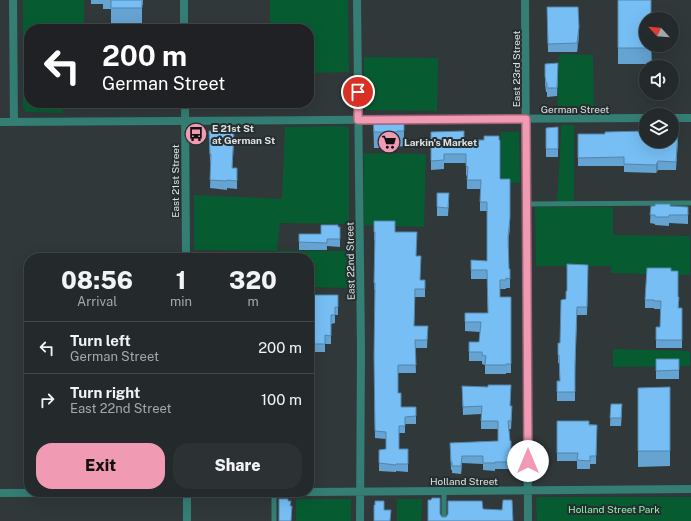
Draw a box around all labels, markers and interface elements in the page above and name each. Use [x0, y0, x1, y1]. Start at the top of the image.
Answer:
north arrow [639, 12, 679, 52]
map controls [639, 12, 679, 148]
street label: East 23rd Street [510, 31, 522, 107]
text: 200 m [102, 39, 187, 72]
icon: left [36, 40, 88, 92]
button: sound [639, 60, 679, 100]
text: German Street [102, 73, 225, 94]
pin [341, 75, 375, 109]
icon: arrive [347, 81, 369, 103]
street label: German Street [541, 103, 609, 115]
button: layers [639, 108, 679, 148]
bus stop icon: E 21st St at German St [183, 121, 209, 147]
place label: E 21st St at German St [212, 122, 275, 146]
supermarket icon: Larkin's Market [376, 129, 402, 155]
place label: Larkin's Market [404, 136, 477, 148]
street label: East 21st Street [169, 144, 181, 218]
street label: East 22nd Street [343, 222, 357, 300]
text: 08:56 [61, 266, 133, 294]
text: 1 [176, 266, 186, 294]
text: 320 [229, 266, 277, 294]
text: Arrival [77, 294, 117, 309]
text: min [170, 294, 192, 309]
text: m [247, 294, 259, 309]
text: Turn left [70, 332, 131, 349]
icon: left [36, 337, 58, 359]
text: 200 m [258, 339, 302, 356]
text: German Street [70, 349, 159, 364]
text: Turn right [70, 384, 140, 401]
icon: right [36, 389, 58, 411]
text: 100 m [261, 391, 302, 408]
text: East 22nd Street [70, 401, 172, 416]
position arrow [507, 440, 549, 482]
button: Exit [36, 443, 165, 489]
button: Share [173, 443, 302, 489]
street label: Holland Street [430, 475, 498, 487]
park label: Holland Street Park [568, 503, 660, 515]

